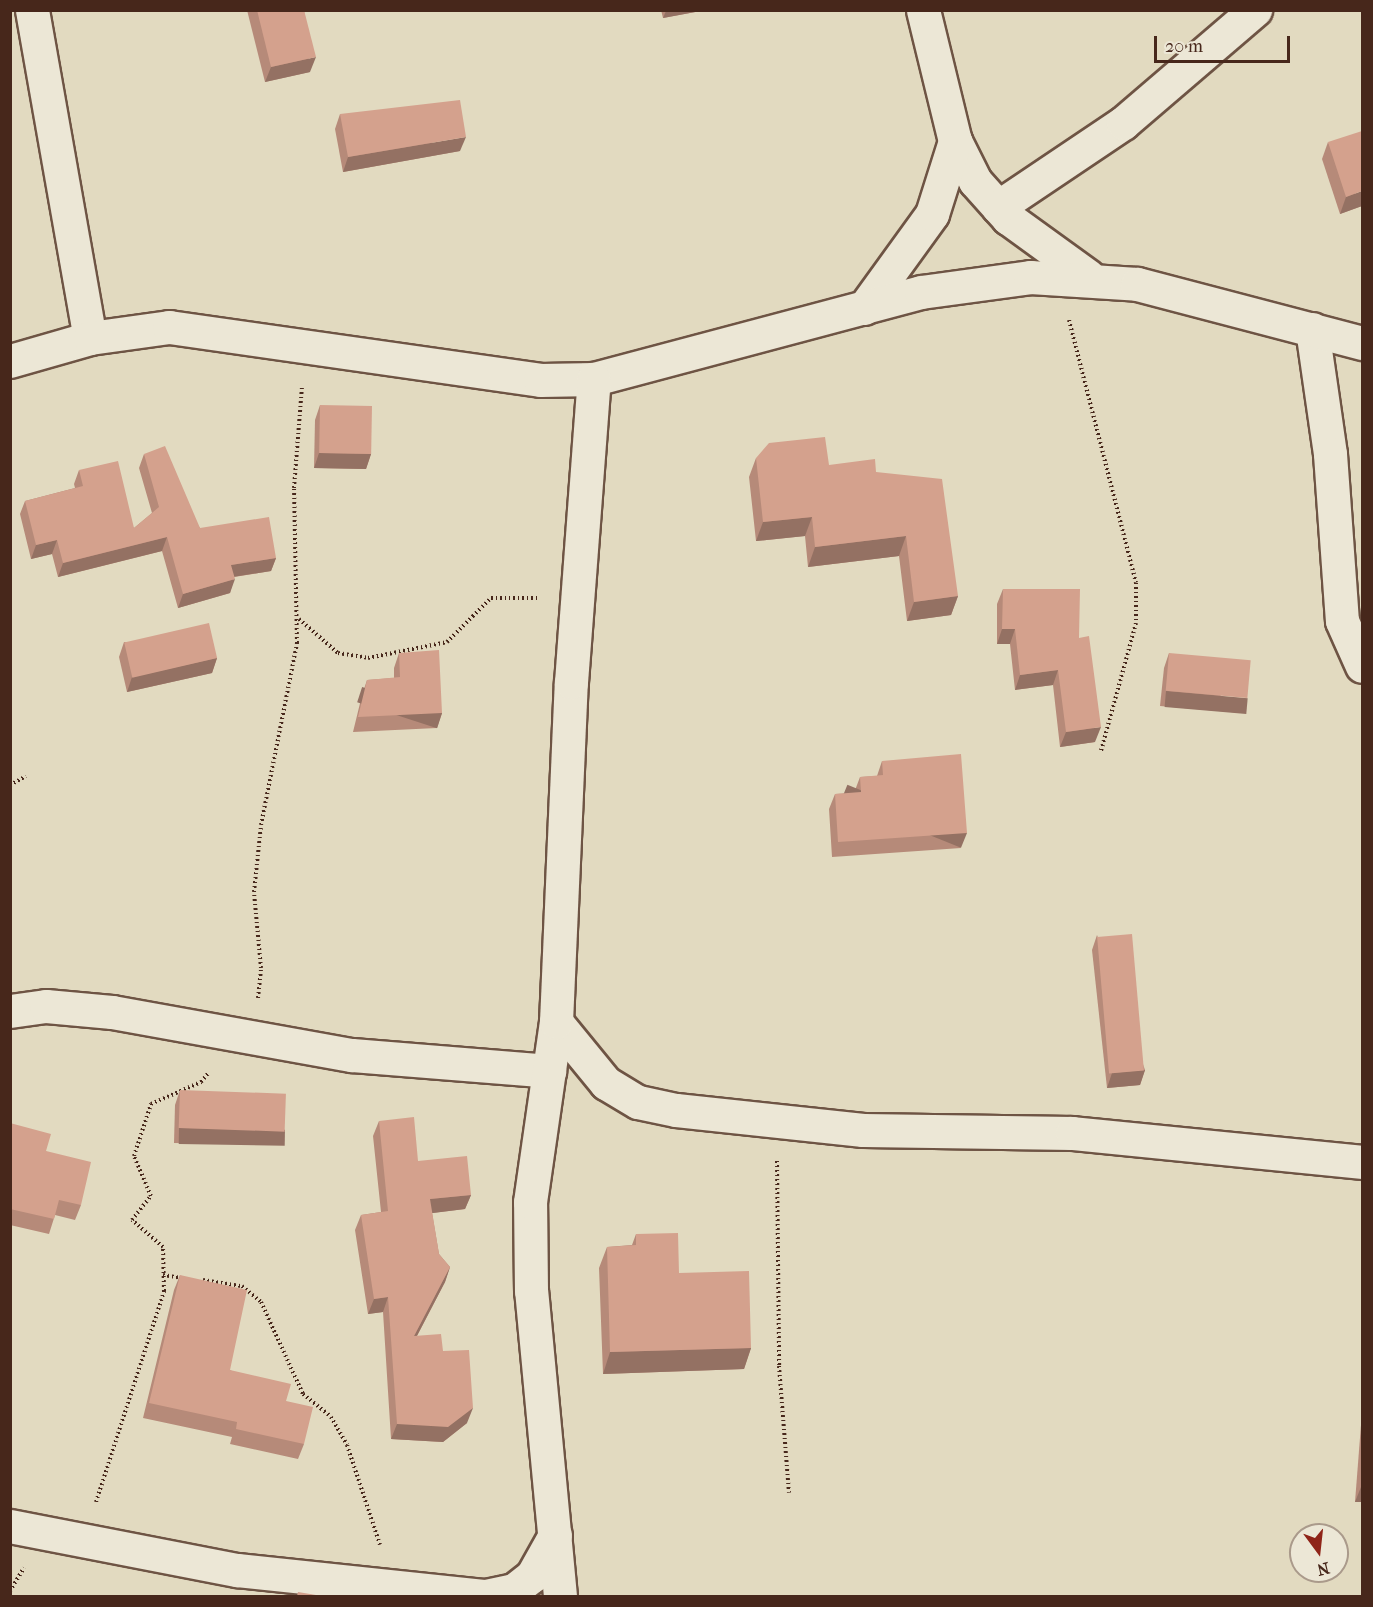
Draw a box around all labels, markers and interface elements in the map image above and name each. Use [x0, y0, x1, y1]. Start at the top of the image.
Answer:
scale bar [1157, 24, 1294, 62]
text: 20 m [1165, 36, 1203, 57]
north arrow [1289, 1523, 1349, 1583]
text: N [1315, 1558, 1332, 1580]

